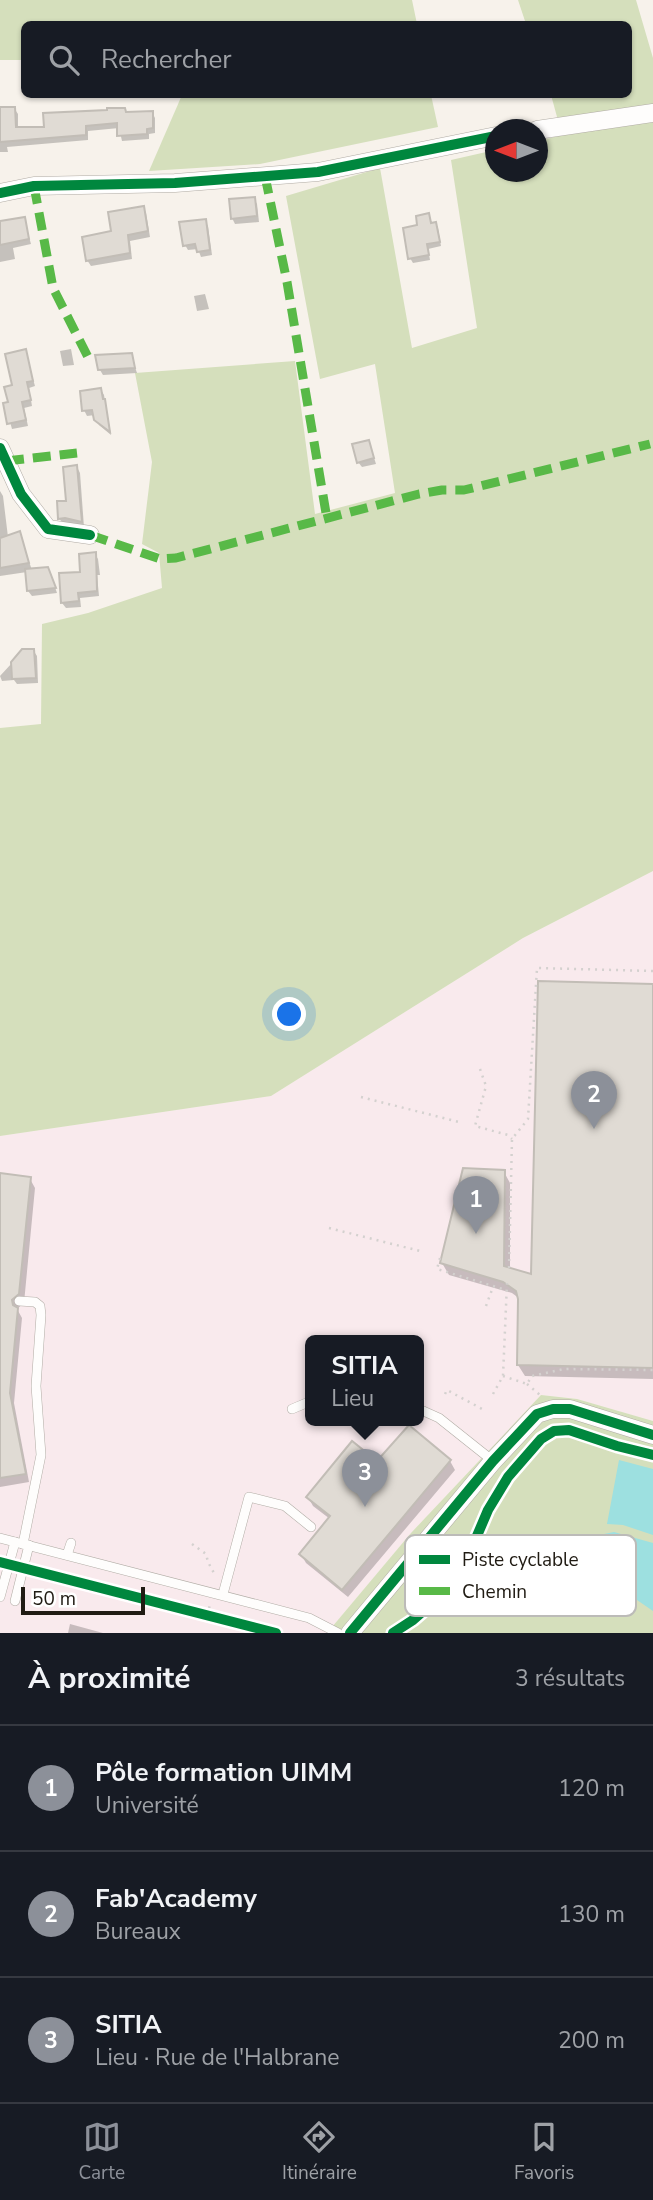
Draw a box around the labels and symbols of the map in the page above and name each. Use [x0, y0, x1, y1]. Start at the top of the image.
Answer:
north arrow [485, 119, 548, 182]
your location [272, 997, 306, 1031]
pin: 2 [571, 1071, 617, 1129]
pin: 1 [453, 1176, 499, 1234]
pin: 3 [342, 1449, 388, 1507]
legend [405, 1535, 636, 1616]
text: Piste cyclable [462, 1547, 579, 1573]
text: Chemin [462, 1579, 527, 1605]
scale bar [21, 1584, 145, 1616]

